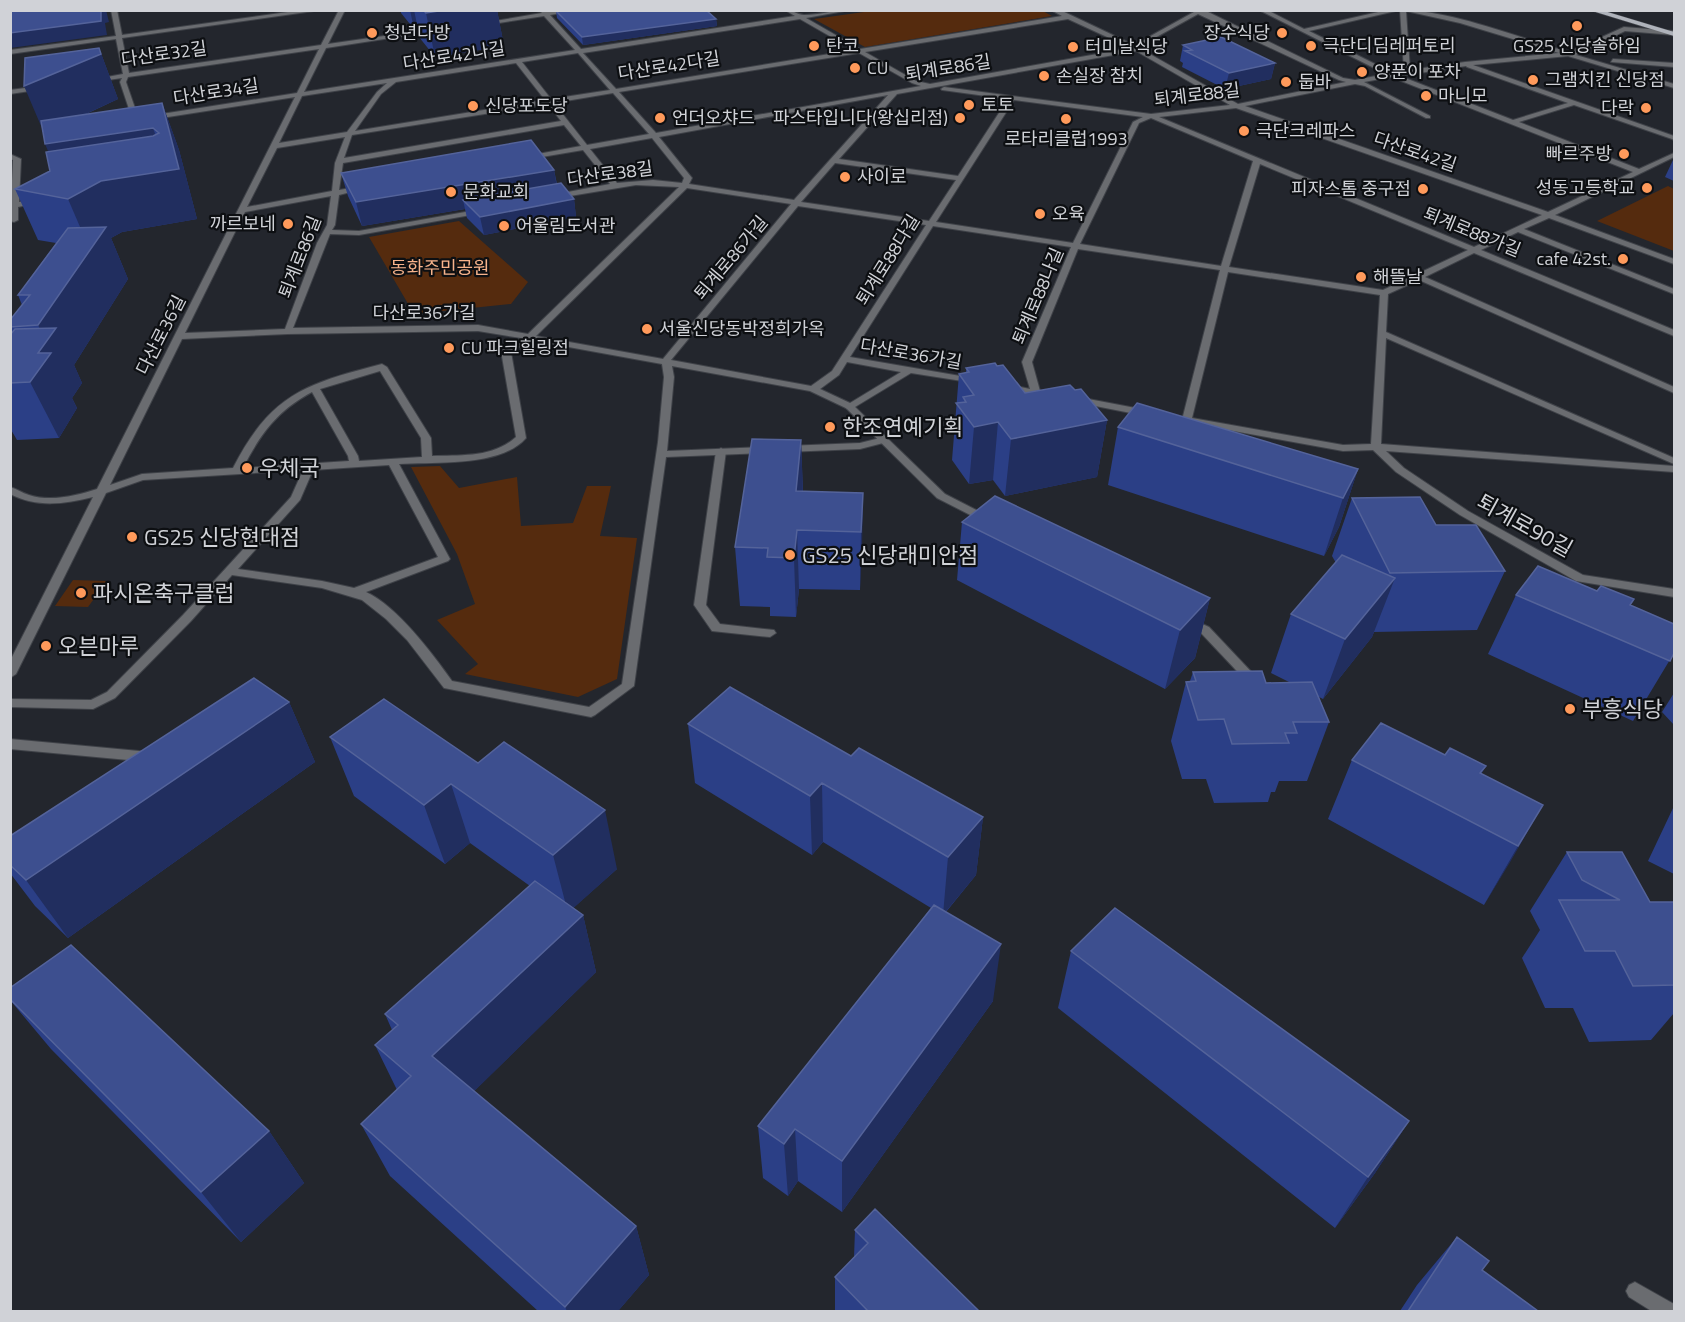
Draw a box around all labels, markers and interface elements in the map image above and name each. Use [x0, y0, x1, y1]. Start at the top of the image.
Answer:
place label: 청년다방 [384, 19, 450, 46]
place label: 장수식당 [1204, 19, 1270, 46]
marker: GS25 신당솔하임 [1570, 19, 1584, 33]
marker: 청년다방 [365, 26, 379, 40]
marker: 장수식당 [1275, 26, 1289, 40]
place label: 탄코 [826, 32, 859, 59]
place label: 극단디딤레퍼토리 [1323, 32, 1455, 59]
place label: GS25 신당솔하임 [1513, 32, 1641, 59]
place label: 터미날식당 [1085, 33, 1168, 60]
street label: 다산로32길 [119, 34, 209, 73]
street label: 다산로42나길 [401, 34, 507, 77]
marker: 탄코 [807, 39, 821, 53]
marker: 극단디딤레퍼토리 [1304, 39, 1318, 53]
marker: 터미날식당 [1066, 40, 1080, 54]
street label: 다산로42다길 [616, 44, 722, 87]
street label: 퇴계로86길 [903, 47, 993, 88]
place label: CU [867, 54, 888, 81]
place label: 양푼이 포차 [1374, 58, 1461, 85]
marker: CU [848, 61, 862, 75]
place label: 손실장 참치 [1056, 62, 1143, 89]
marker: 양푼이 포차 [1355, 65, 1369, 79]
place label: 그램치킨 신당점 [1545, 66, 1665, 93]
place label: 둡바 [1298, 68, 1332, 95]
marker: 손실장 참치 [1037, 69, 1051, 83]
street label: 다산로34길 [171, 71, 261, 112]
marker: 그램치킨 신당점 [1526, 73, 1540, 87]
marker: 둡바 [1279, 75, 1293, 89]
street label: 퇴계로88길 [1152, 76, 1241, 113]
place label: 마니모 [1438, 82, 1488, 109]
marker: 마니모 [1419, 89, 1433, 103]
place label: 토토 [981, 91, 1014, 118]
place label: 신당포도당 [485, 92, 568, 119]
place label: 다락 [1601, 94, 1634, 121]
marker: 토토 [962, 98, 976, 112]
marker: 신당포도당 [466, 99, 480, 113]
marker: 다락 [1639, 101, 1653, 115]
place label: 언더오챠드 [672, 104, 755, 131]
place label: 파스타입니다(왕십리점) [773, 104, 948, 131]
marker: 언더오챠드 [653, 111, 667, 125]
marker: 파스타입니다(왕십리점) [953, 111, 967, 125]
marker: 로타리클럽1993 [1059, 112, 1073, 126]
place label: 극단크레파스 [1256, 117, 1355, 144]
marker: 극단크레파스 [1237, 124, 1251, 138]
place label: 로타리클럽1993 [1004, 125, 1128, 152]
street label: 다산로42길 [1370, 125, 1460, 178]
place label: 빠르주방 [1546, 140, 1612, 167]
marker: 빠르주방 [1617, 147, 1631, 161]
street label: 다산로38길 [565, 154, 655, 193]
place label: 사이로 [857, 163, 907, 190]
marker: 사이로 [838, 170, 852, 184]
place label: 성동고등학교 [1536, 174, 1635, 201]
place label: 피자스톰 중구점 [1291, 175, 1411, 202]
place label: 문화교회 [463, 178, 529, 205]
marker: 성동고등학교 [1640, 181, 1654, 195]
marker: 피자스톰 중구점 [1416, 182, 1430, 196]
marker: 문화교회 [444, 185, 458, 199]
place label: 오육 [1052, 200, 1085, 227]
street label: 퇴계로88가길 [1419, 200, 1525, 263]
marker: 오육 [1033, 207, 1047, 221]
street label: 퇴계로88다길 [849, 209, 926, 311]
place label: 까르보네 [210, 210, 276, 237]
street label: 퇴계로86가길 [687, 210, 774, 306]
street label: 퇴계로86길 [271, 212, 328, 302]
place label: 어울림도서관 [516, 212, 616, 239]
marker: 까르보네 [281, 217, 295, 231]
marker: 어울림도서관 [497, 219, 511, 233]
street label: 퇴계로88나길 [1005, 243, 1070, 348]
place label: cafe 42st. [1537, 245, 1611, 272]
marker: cafe 42st. [1616, 252, 1630, 266]
park label: 동화주민공원 [390, 254, 490, 281]
place label: 해뜰날 [1373, 263, 1423, 290]
marker: 해뜰날 [1354, 270, 1368, 284]
street label: 다산로36길 [129, 290, 192, 379]
street label: 다산로36가길 [373, 299, 475, 326]
place label: 서울신당동박정희가옥 [659, 315, 825, 342]
marker: 서울신당동박정희가옥 [640, 322, 654, 336]
street label: 다산로36가길 [858, 331, 964, 376]
place label: CU 파크힐링점 [461, 334, 569, 361]
marker: CU 파크힐링점 [442, 341, 456, 355]
place label: 한조연예기획 [842, 410, 963, 444]
marker: 한조연예기획 [823, 420, 837, 434]
place label: 우체국 [259, 451, 320, 485]
marker: 우체국 [240, 461, 254, 475]
street label: 퇴계로90길 [1471, 485, 1579, 565]
place label: GS25 신당현대점 [144, 520, 300, 554]
marker: GS25 신당현대점 [125, 530, 139, 544]
place label: GS25 신당래미안점 [802, 538, 978, 572]
marker: GS25 신당래미안점 [783, 548, 797, 562]
place label: 파시온축구클럽 [93, 576, 235, 610]
marker: 파시온축구클럽 [74, 586, 88, 600]
place label: 오븐마루 [58, 629, 139, 663]
marker: 오븐마루 [39, 639, 53, 653]
place label: 부흥식당 [1582, 692, 1663, 726]
marker: 부흥식당 [1563, 702, 1577, 716]

